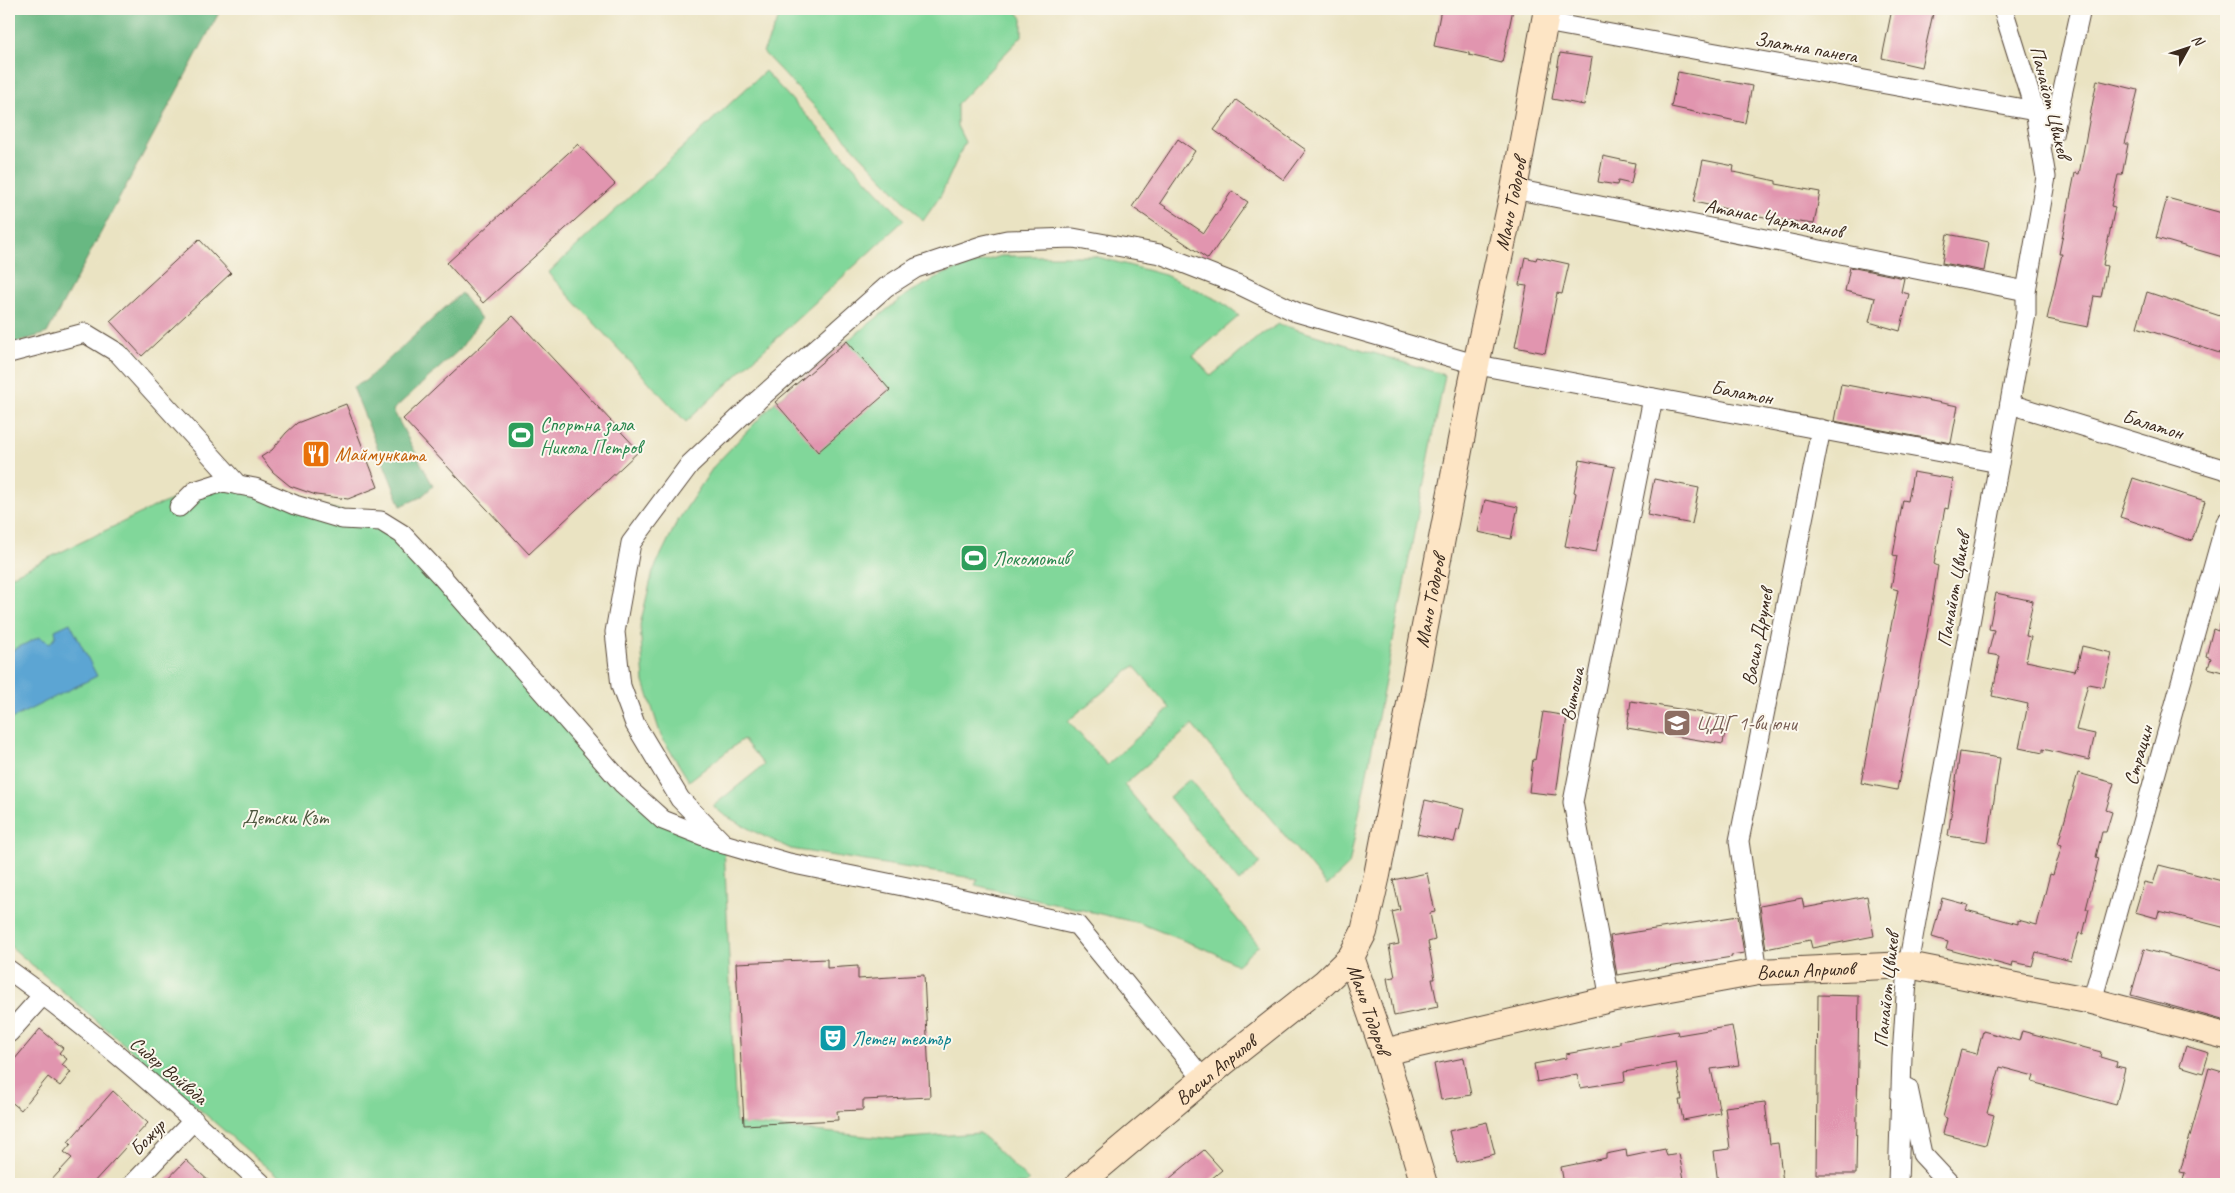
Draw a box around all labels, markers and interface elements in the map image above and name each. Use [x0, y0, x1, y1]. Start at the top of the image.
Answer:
north arrow [2162, 22, 2212, 72]
street label: Златна панега [1753, 26, 1861, 69]
text: N [2188, 31, 2208, 51]
street label: Панайот Цвикев [2024, 43, 2078, 166]
street label: Мано Тодоров [1489, 151, 1533, 253]
street label: Атанас Чартазанов [1703, 193, 1848, 245]
street label: Балатон [1709, 374, 1777, 411]
street label: Балатон [2119, 403, 2188, 446]
place label: Спортна зала Никола Петров [540, 412, 645, 460]
sports icon: Спортна зала Никола Петров [506, 420, 536, 450]
restaurant icon: Маймунката [301, 439, 331, 469]
place label: Маймунката [335, 442, 427, 467]
street label: Панайот Цвикев [1931, 526, 1977, 649]
sports icon: Локомотив [959, 543, 989, 573]
place label: Локомотив [993, 546, 1074, 571]
street label: Мано Тодоров [1409, 548, 1452, 650]
street label: Васил Друмев [1736, 584, 1780, 687]
street label: Витоша [1555, 663, 1591, 723]
school or university icon: ЦДГ 1-ви юни [1662, 708, 1692, 738]
place label: ЦДГ 1-ви юни [1696, 711, 1798, 736]
street label: Страцин [2118, 721, 2159, 788]
park label: Детски Кът [242, 805, 330, 830]
street label: Панайот Цвикев [1868, 927, 1905, 1049]
street label: Васил Априлов [1756, 955, 1859, 985]
street label: Мано Тодоров [1341, 961, 1397, 1062]
theatre icon: Летен театър [818, 1023, 848, 1053]
place label: Летен театър [852, 1026, 952, 1051]
street label: Васил Априлов [1170, 1027, 1264, 1111]
street label: Сидер Войвода [125, 1031, 214, 1111]
street label: Божур [124, 1113, 172, 1161]

